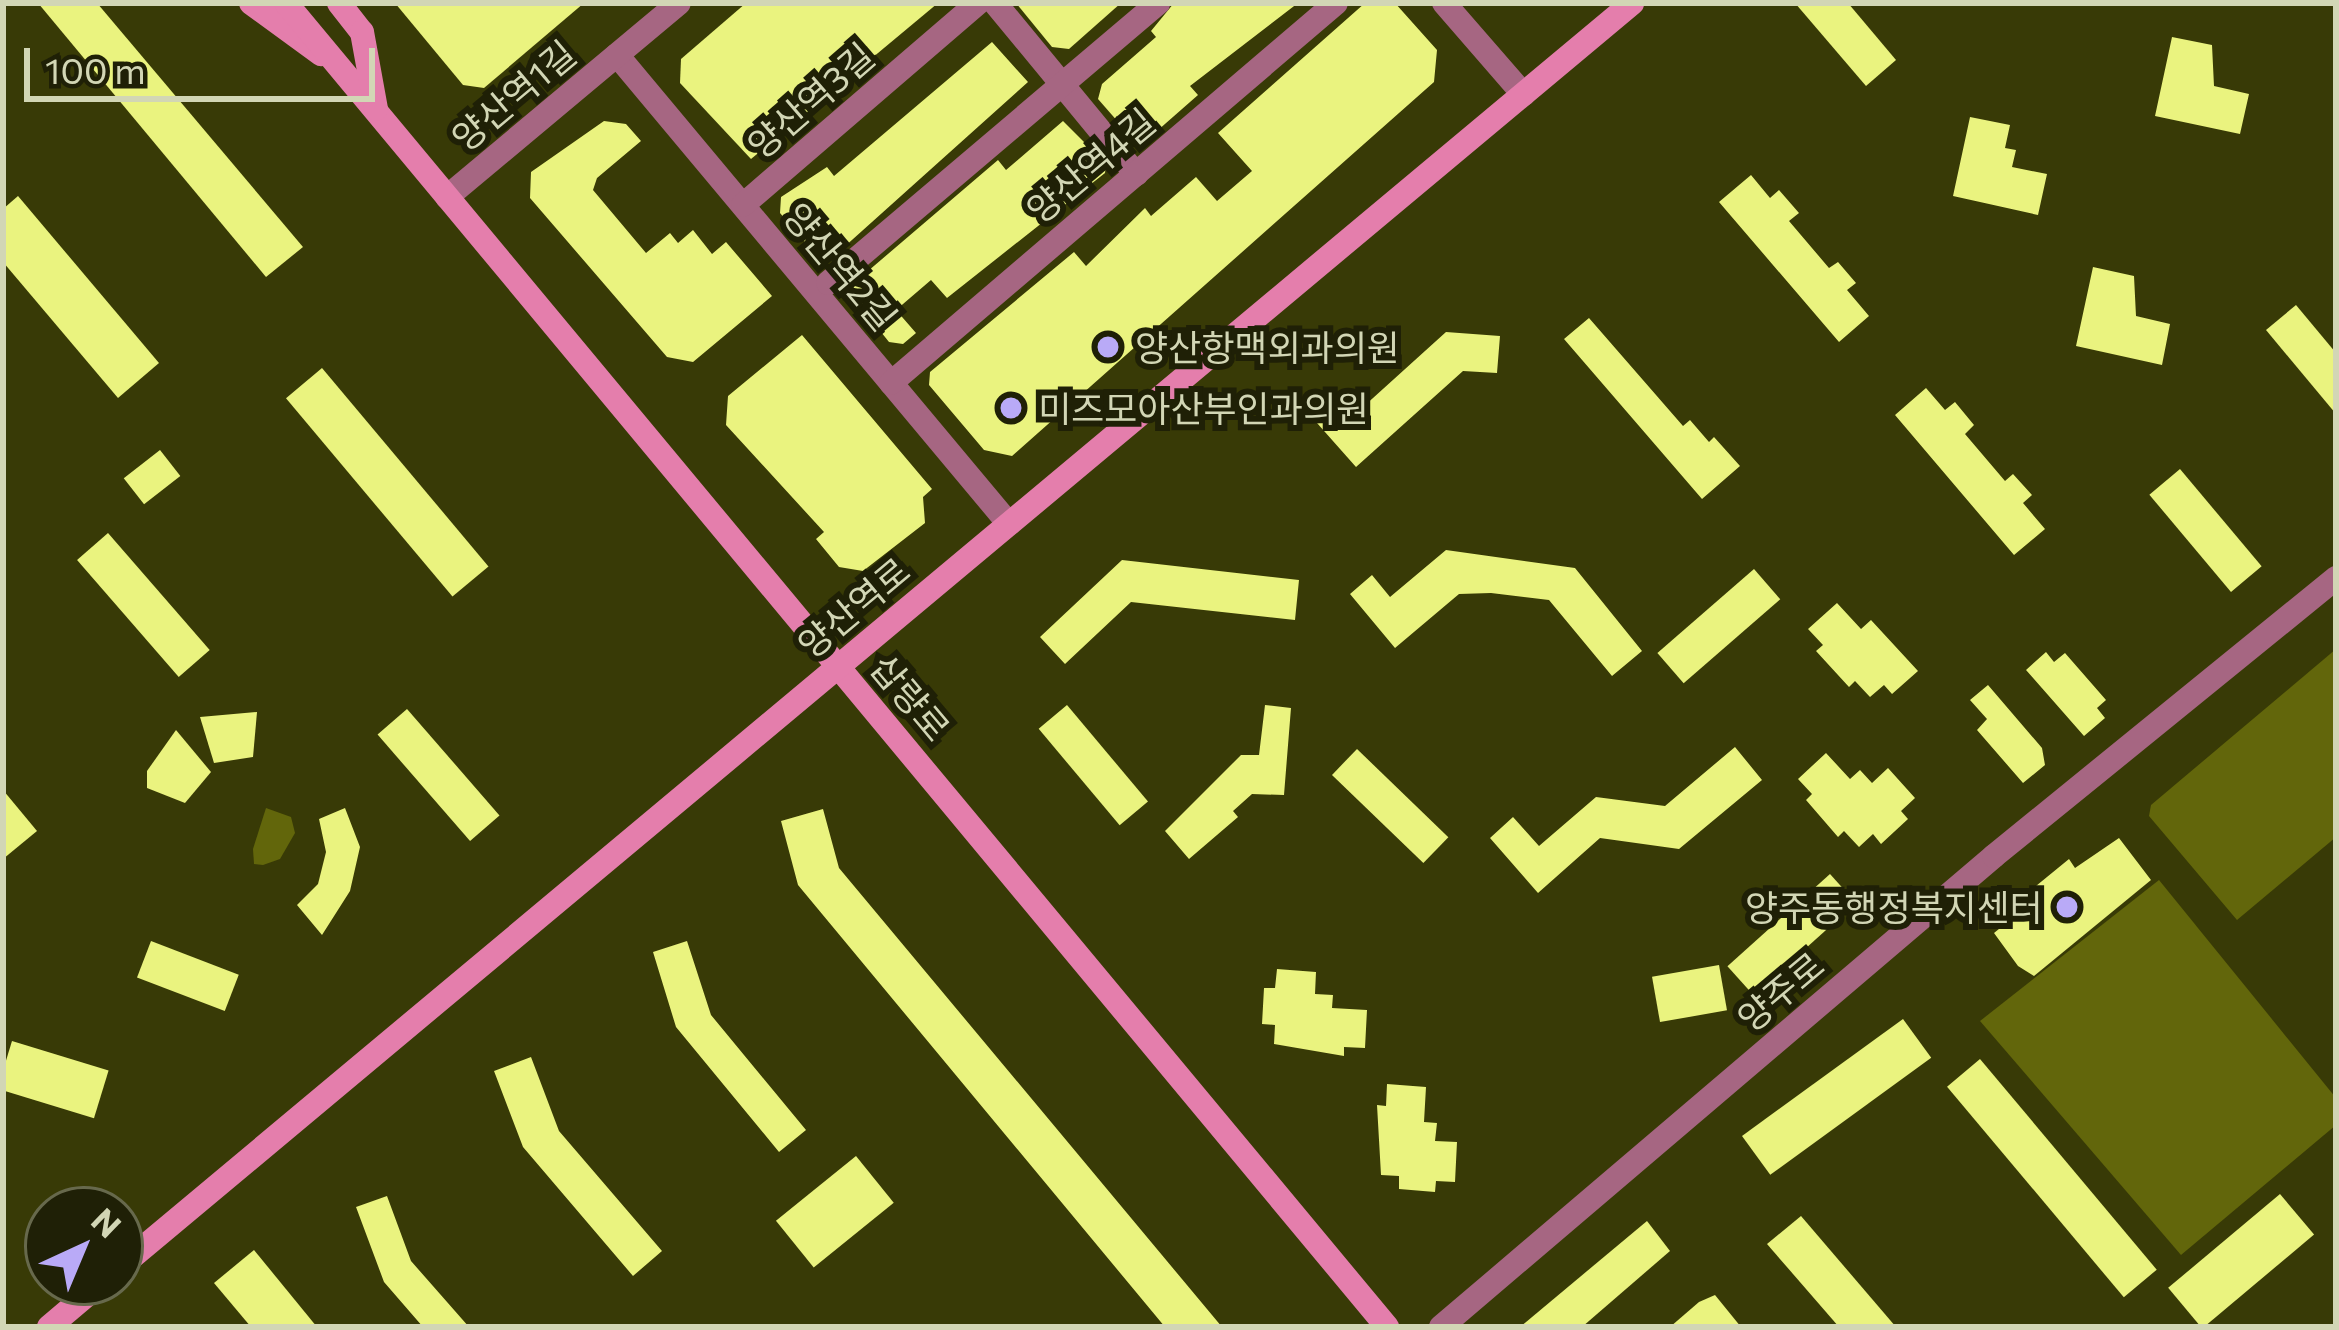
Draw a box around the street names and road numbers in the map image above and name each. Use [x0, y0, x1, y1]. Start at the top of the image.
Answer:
street label: 양산역1길 [442, 31, 584, 159]
street label: 양산역3길 [738, 34, 882, 166]
street label: 양산역4길 [1017, 99, 1163, 231]
street label: 양산역2길 [775, 194, 907, 338]
street label: 양산역로 [788, 548, 918, 666]
street label: 삽량로 [863, 645, 959, 749]
street label: 양주로 [1728, 943, 1832, 1039]

